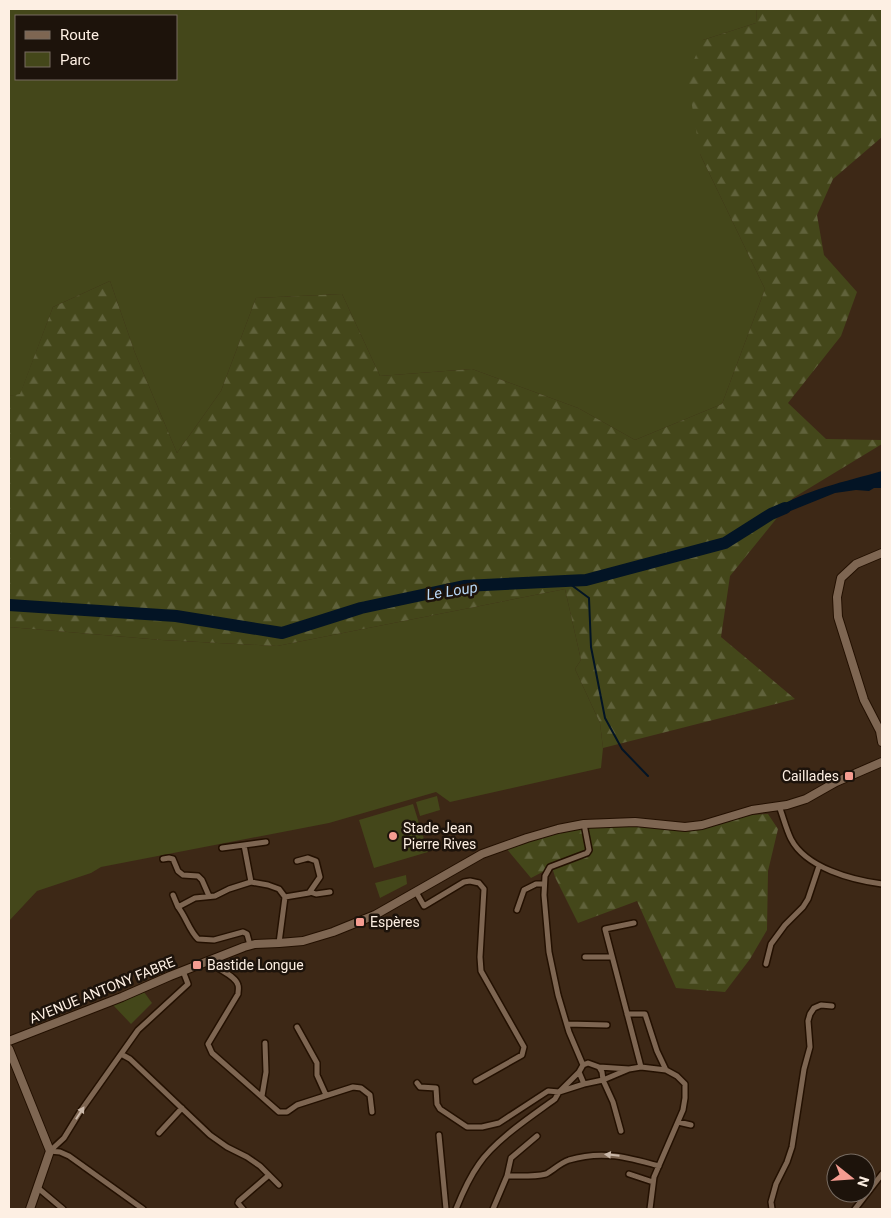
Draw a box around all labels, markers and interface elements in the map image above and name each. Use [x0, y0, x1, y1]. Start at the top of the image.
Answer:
legend [15, 15, 178, 80]
text: Route [60, 26, 99, 44]
text: Parc [60, 51, 90, 69]
water label: Le Loup [425, 578, 479, 604]
place label: Caillades [782, 768, 839, 784]
marker: Caillades [843, 770, 855, 782]
place label: Stade Jean Pierre Rives [403, 820, 476, 852]
marker: Stade Jean Pierre Rives [387, 830, 399, 842]
place label: Espères [370, 914, 420, 930]
marker: Espères [354, 916, 366, 928]
street label: AVENUE ANTONY FABRE [27, 953, 177, 1027]
place label: Bastide Longue [207, 957, 304, 973]
marker: Bastide Longue [191, 959, 203, 971]
one-way arrow [75, 1106, 85, 1120]
one-way arrow [604, 1151, 620, 1159]
north arrow [826, 1153, 876, 1203]
text: N [854, 1175, 873, 1189]

